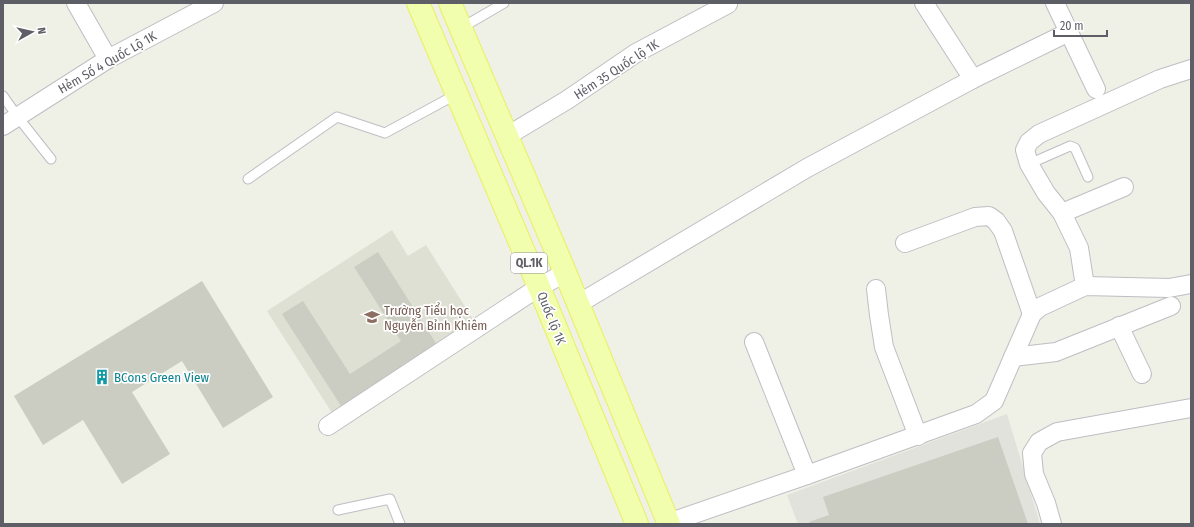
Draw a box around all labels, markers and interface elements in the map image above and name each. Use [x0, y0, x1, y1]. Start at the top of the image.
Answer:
north arrow [12, 12, 52, 52]
scale bar [1054, 12, 1107, 38]
text: 20 m [1060, 19, 1084, 33]
text: N [35, 27, 48, 35]
street label: Hẻm Số 4 Quốc Lộ 1K [56, 28, 159, 97]
street label: Hẻm 35 Quốc lộ 1K [571, 36, 661, 102]
road number: QL.1K [511, 253, 547, 273]
street label: Quốc lộ 1K [534, 290, 569, 347]
place label: Trường Tiểu học Nguyễn Bỉnh Khiêm [384, 302, 487, 333]
school or university icon: Trường Tiểu học Nguyễn Bỉnh Khiêm [363, 308, 381, 326]
building icon: BCons Green View [93, 368, 111, 386]
place label: BCons Green View [114, 370, 209, 385]

